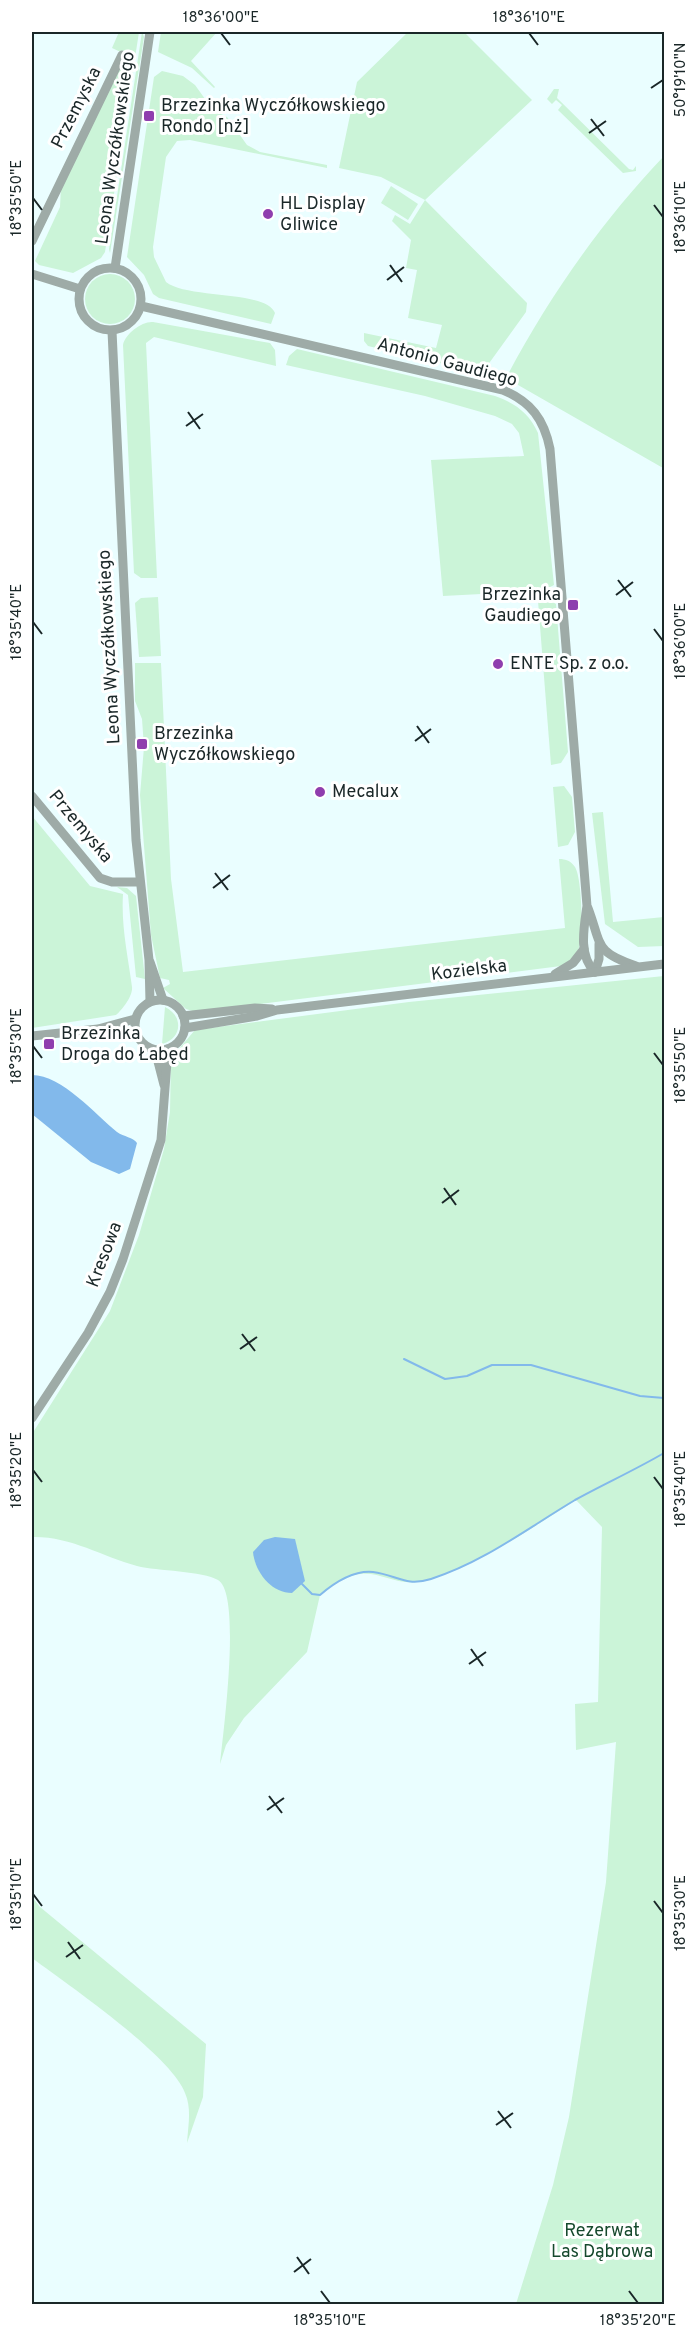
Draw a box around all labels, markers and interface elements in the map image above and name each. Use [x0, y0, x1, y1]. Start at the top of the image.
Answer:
text: 18°36'00"E [183, 9, 259, 28]
text: 18°36'10"E [493, 9, 565, 28]
text: 50°19'10"N [672, 43, 691, 117]
street label: Leona Wyczółkowskiego [91, 50, 141, 246]
street label: Przemyska [47, 63, 107, 153]
place label: Brzezinka Wyczółkowskiego Rondo [nż] [161, 95, 386, 139]
marker: Brzezinka Wyczółkowskiego Rondo [nż] [142, 109, 156, 123]
text: 18°35'50"E [8, 160, 27, 236]
text: 18°36'10"E [672, 181, 691, 253]
place label: HL Display Gliwice [280, 193, 366, 237]
marker: HL Display Gliwice [261, 207, 275, 221]
street label: Antonio Gaudiego [374, 333, 520, 393]
street label: Leona Wyczółkowskiego [93, 549, 127, 745]
text: 18°35'40"E [8, 584, 27, 660]
place label: Brzezinka Gaudiego [482, 584, 561, 628]
marker: Brzezinka Gaudiego [566, 598, 580, 612]
text: 18°36'00"E [672, 603, 691, 679]
place label: ENTE Sp. z o.o. [510, 653, 629, 676]
marker: ENTE Sp. z o.o. [491, 657, 505, 671]
place label: Brzezinka Wyczółkowskiego [154, 723, 295, 767]
marker: Brzezinka Wyczółkowskiego [135, 737, 149, 751]
place label: Mecalux [332, 781, 399, 804]
marker: Mecalux [313, 785, 327, 799]
street label: Przemyska [43, 786, 117, 868]
street label: Kozielska [430, 955, 508, 987]
text: 18°35'30"E [8, 1008, 27, 1084]
place label: Brzezinka Droga do Łabęd [61, 1023, 189, 1067]
text: 18°35'50"E [672, 1027, 691, 1103]
marker: Brzezinka Droga do Łabęd [42, 1037, 56, 1051]
street label: Kresowa [82, 1219, 128, 1291]
text: 18°35'20"E [8, 1432, 27, 1508]
text: 18°35'40"E [672, 1451, 691, 1527]
text: 18°35'10"E [8, 1858, 27, 1930]
text: 18°35'30"E [672, 1875, 691, 1951]
park label: Rezerwat Las Dąbrowa [551, 2220, 653, 2264]
text: 18°35'10"E [294, 2312, 366, 2331]
text: 18°35'20"E [600, 2312, 676, 2331]

